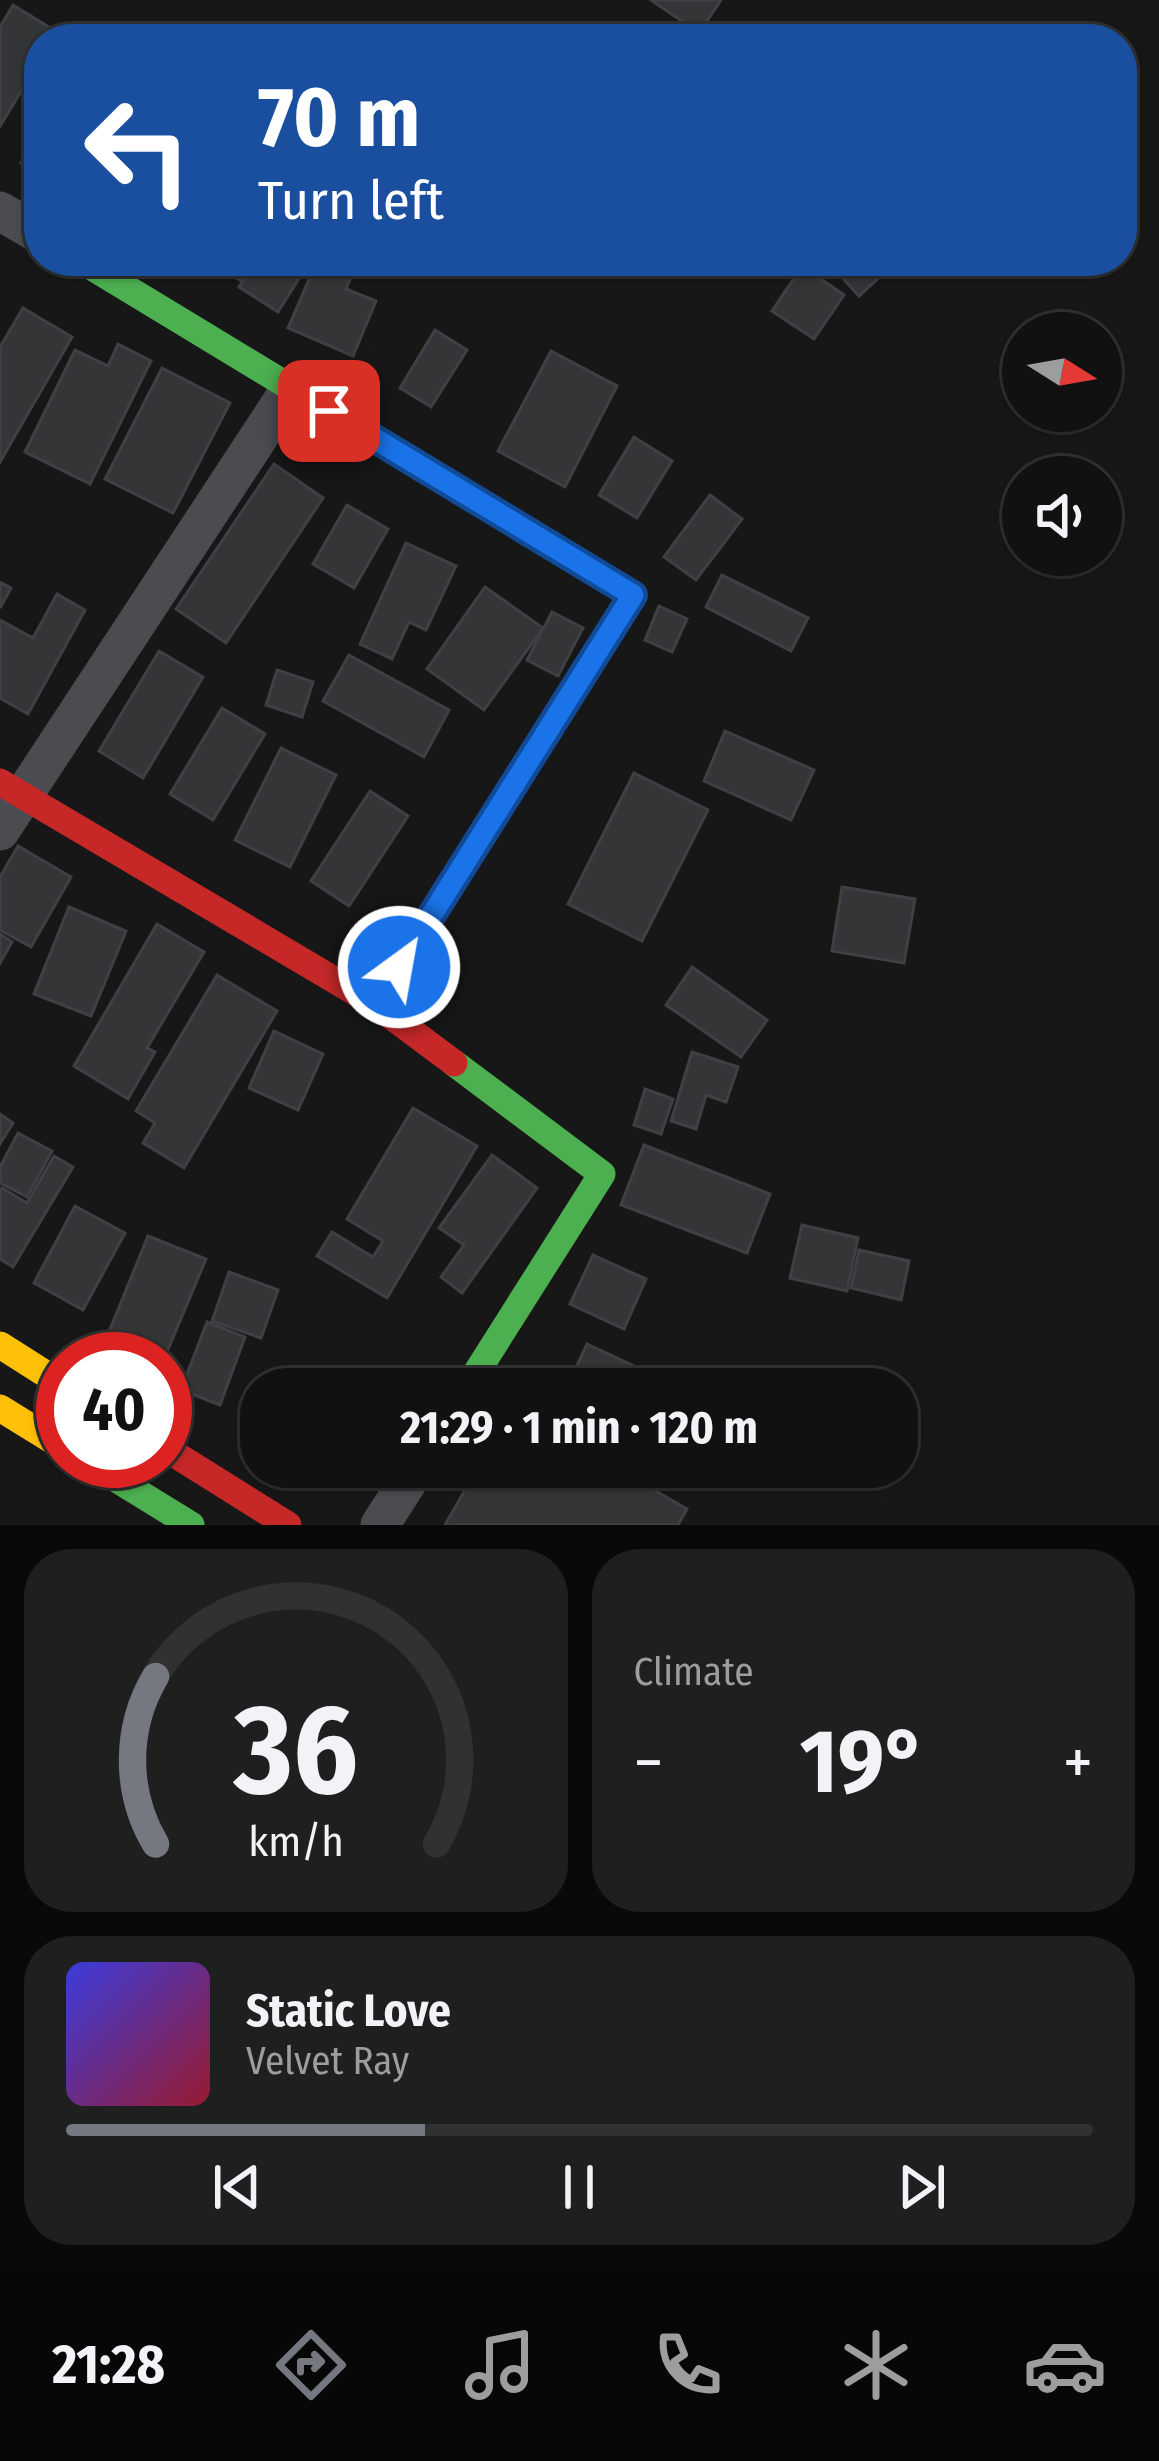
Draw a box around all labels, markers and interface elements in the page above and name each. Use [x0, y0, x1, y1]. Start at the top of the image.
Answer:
text: 70 m [258, 67, 420, 168]
icon: left [60, 72, 216, 228]
text: Turn left [258, 169, 444, 233]
north arrow [1002, 312, 1122, 432]
map controls [1002, 312, 1122, 576]
pin [278, 360, 380, 462]
icon: arrive [296, 378, 362, 444]
button: sound [1002, 456, 1122, 576]
position arrow [336, 904, 462, 1030]
speed limit sign: 40 [36, 1332, 192, 1488]
text: 21:29 · 1 min · 120 m [400, 1401, 758, 1455]
text: Climate [634, 1649, 754, 1695]
text: 36 [233, 1676, 358, 1826]
text: 19° [800, 1708, 926, 1816]
text: − [634, 1723, 663, 1802]
text: + [1063, 1723, 1093, 1802]
text: km/h [248, 1815, 344, 1866]
text: Static Love [246, 1984, 451, 2038]
text: Velvet Ray [246, 2038, 409, 2084]
icon: previous [204, 2154, 270, 2220]
icon: pause [546, 2154, 612, 2220]
icon: next [889, 2154, 955, 2220]
icon: directions [269, 2323, 353, 2407]
icon: music [458, 2323, 542, 2407]
icon: phone [646, 2323, 730, 2407]
icon: climate [834, 2323, 918, 2407]
icon: car [1023, 2323, 1107, 2407]
text: 21:28 [52, 2333, 165, 2397]

